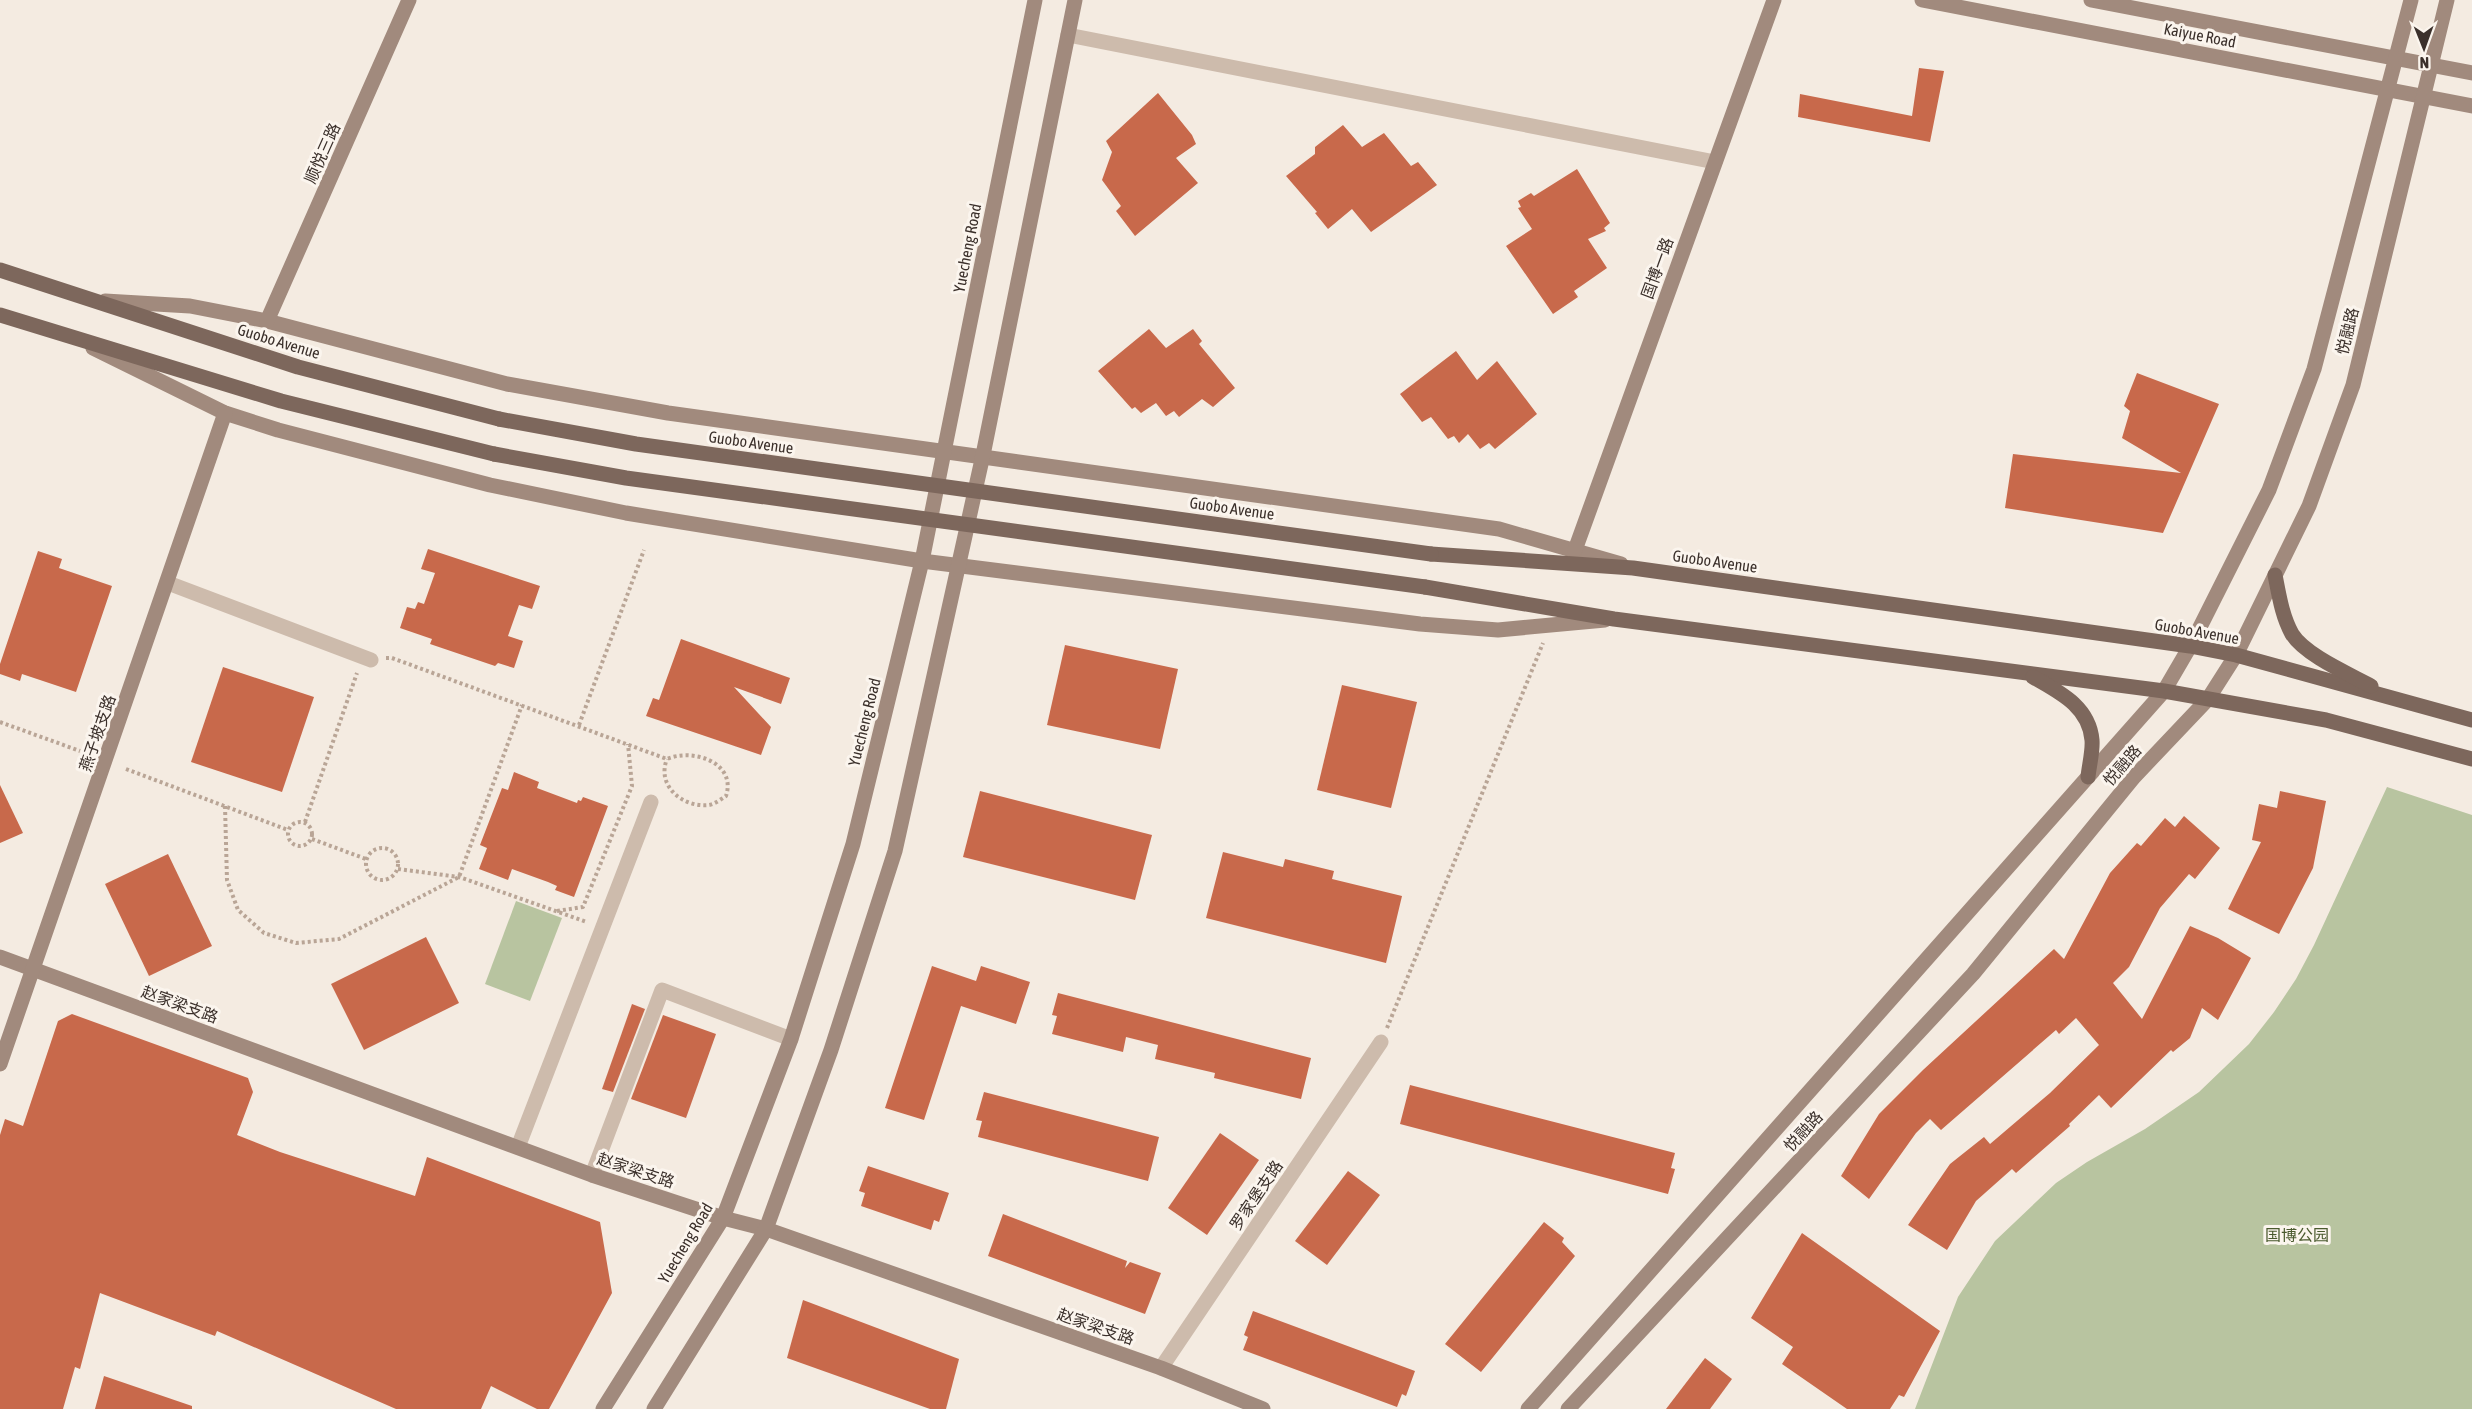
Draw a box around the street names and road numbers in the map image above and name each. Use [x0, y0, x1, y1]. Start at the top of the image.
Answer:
street label: Kaiyue Road [2162, 19, 2238, 52]
street label: 顺悦三路 [301, 120, 343, 186]
street label: Yuecheng Road [950, 202, 985, 294]
street label: 国博一路 [1638, 235, 1676, 301]
street label: 悦融路 [2332, 306, 2362, 356]
street label: Guobo Avenue [236, 320, 322, 362]
street label: Guobo Avenue [708, 427, 794, 457]
street label: Guobo Avenue [1189, 493, 1275, 523]
street label: Guobo Avenue [1672, 546, 1758, 576]
street label: Guobo Avenue [2153, 615, 2241, 647]
street label: Yuecheng Road [844, 676, 885, 768]
street label: 燕子坡支路 [75, 692, 119, 774]
street label: 悦融路 [2099, 741, 2145, 789]
street label: 赵家梁支路 [139, 982, 221, 1026]
street label: 悦融路 [1780, 1107, 1826, 1155]
street label: 赵家梁支路 [595, 1149, 677, 1191]
street label: 罗家堡支路 [1226, 1157, 1286, 1233]
street label: Yuecheng Road [654, 1200, 717, 1287]
street label: 赵家梁支路 [1055, 1304, 1137, 1348]

